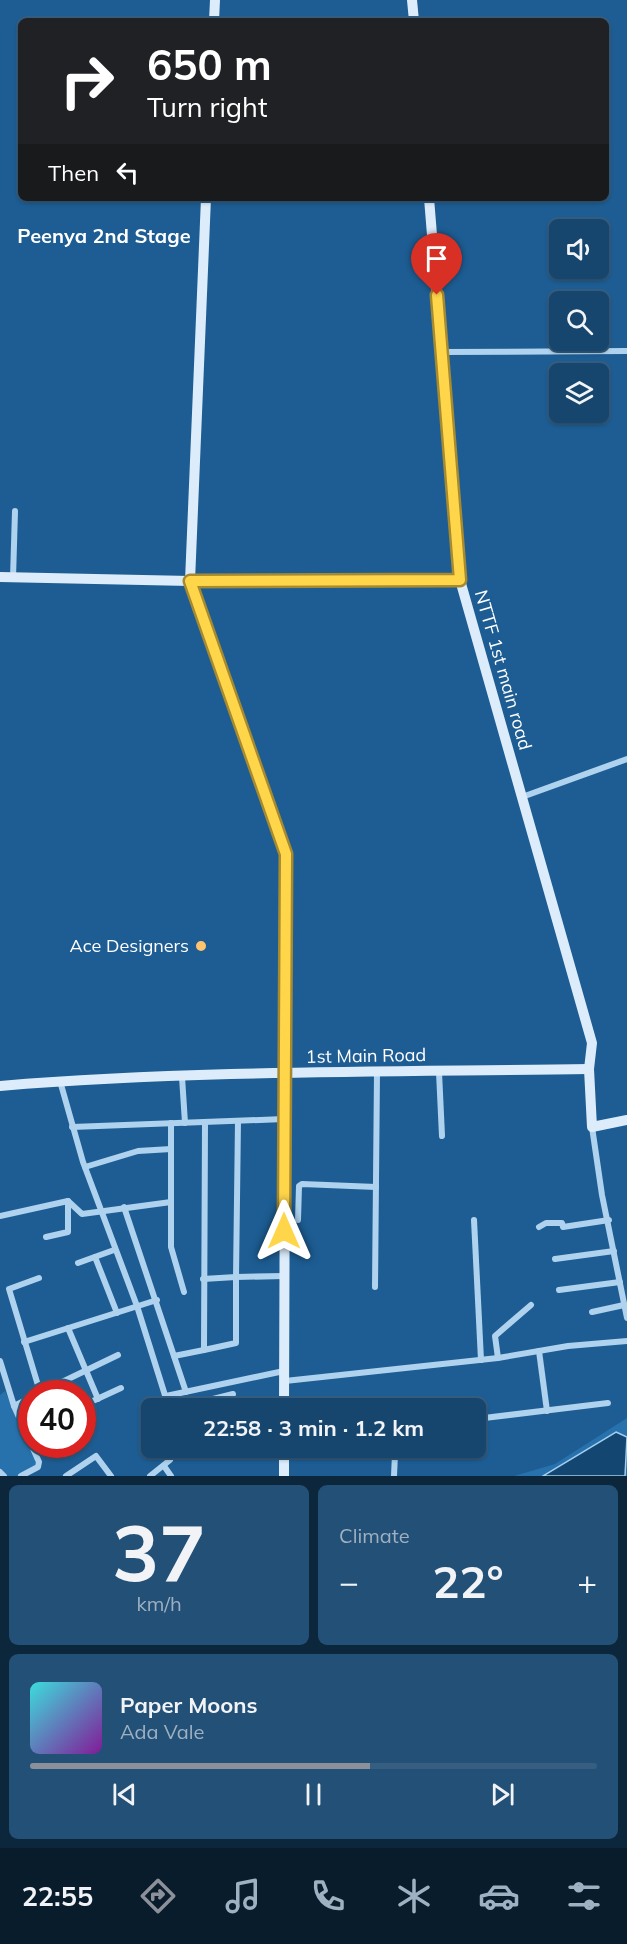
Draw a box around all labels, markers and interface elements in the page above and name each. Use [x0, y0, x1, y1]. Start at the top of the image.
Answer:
text: 650 m [147, 38, 272, 91]
icon: right [48, 42, 126, 120]
text: Turn right [147, 90, 267, 124]
icon: left [111, 156, 144, 189]
text: Then [48, 159, 99, 187]
map controls [549, 219, 609, 423]
button: sound [549, 219, 609, 279]
district label: Peenya 2nd Stage [17, 223, 191, 248]
pin [411, 233, 462, 295]
icon: arrive [420, 242, 453, 275]
button: search [549, 291, 609, 351]
button: layers [549, 363, 609, 423]
street label: NTTF 1st main road [470, 587, 537, 752]
place label: Ace Designers [70, 934, 189, 957]
marker: Ace Designers [194, 939, 208, 953]
street label: 1st Main Road [306, 1043, 426, 1068]
position arrow [252, 1199, 316, 1263]
speed limit sign: 40 [18, 1380, 96, 1458]
text: 22:58 · 3 min · 1.2 km [203, 1414, 424, 1442]
text: 37 [112, 1503, 206, 1601]
text: Climate [339, 1523, 410, 1548]
text: 22° [432, 1553, 504, 1609]
text: − [339, 1561, 359, 1602]
text: + [577, 1561, 597, 1602]
text: km/h [136, 1591, 182, 1616]
text: Paper Moons [120, 1691, 258, 1719]
text: Ada Vale [120, 1719, 204, 1744]
icon: previous [108, 1778, 141, 1811]
icon: pause [297, 1778, 330, 1811]
icon: next [486, 1778, 519, 1811]
icon: directions [137, 1875, 179, 1917]
icon: music [222, 1875, 264, 1917]
icon: phone [307, 1875, 349, 1917]
icon: climate [393, 1875, 435, 1917]
icon: car [478, 1875, 520, 1917]
icon: filters [563, 1875, 605, 1917]
text: 22:55 [22, 1879, 93, 1913]

